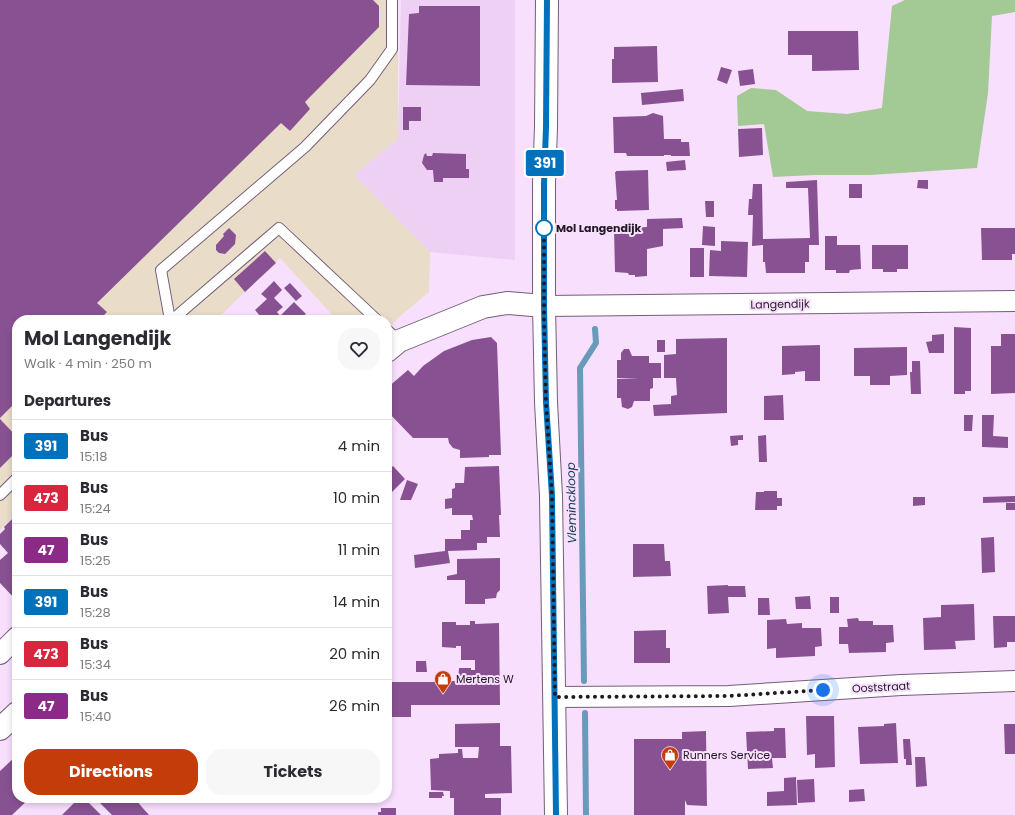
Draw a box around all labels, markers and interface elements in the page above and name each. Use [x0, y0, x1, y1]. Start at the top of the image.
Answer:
line badge: 391 [522, 150, 568, 176]
text: 391 [534, 153, 556, 173]
marker: Mol Langendijk [535, 219, 553, 237]
place label: Mol Langendijk [556, 220, 641, 236]
street label: Langendijk [750, 295, 810, 313]
text: Mol Langendijk [24, 325, 171, 352]
button: heart [338, 328, 380, 370]
text: Walk · 4 min · 250 m [24, 354, 152, 373]
text: Departures [24, 390, 111, 411]
text: Bus [80, 425, 108, 446]
text: 4 min [338, 435, 380, 456]
text: 391 [35, 436, 57, 456]
text: 15:18 [80, 447, 107, 466]
water label: Vleminckloop [562, 462, 580, 544]
text: Bus [80, 477, 108, 498]
text: 10 min [333, 487, 380, 508]
text: 473 [33, 488, 59, 508]
text: 15:24 [80, 499, 111, 518]
text: Bus [80, 529, 108, 550]
text: 11 min [338, 539, 380, 560]
text: 47 [38, 540, 54, 560]
text: 15:25 [80, 551, 111, 570]
text: Bus [80, 581, 108, 602]
text: 14 min [333, 591, 380, 612]
text: 391 [35, 592, 57, 612]
text: 15:28 [80, 603, 111, 622]
text: Bus [80, 633, 108, 654]
text: 20 min [329, 643, 380, 664]
text: 473 [33, 644, 59, 664]
text: 15:34 [80, 655, 111, 674]
shop icon: Mertens W [433, 669, 453, 694]
place label: Mertens W [456, 671, 514, 687]
street label: Ooststraat [852, 677, 910, 697]
your location [813, 680, 833, 700]
text: Bus [80, 685, 108, 706]
text: 26 min [329, 695, 380, 716]
text: 47 [38, 696, 54, 716]
text: 15:40 [80, 707, 111, 726]
shop icon: Runners Service [660, 745, 680, 770]
place label: Runners Service [683, 747, 770, 763]
button: Directions [24, 749, 198, 795]
button: Tickets [206, 749, 380, 795]

